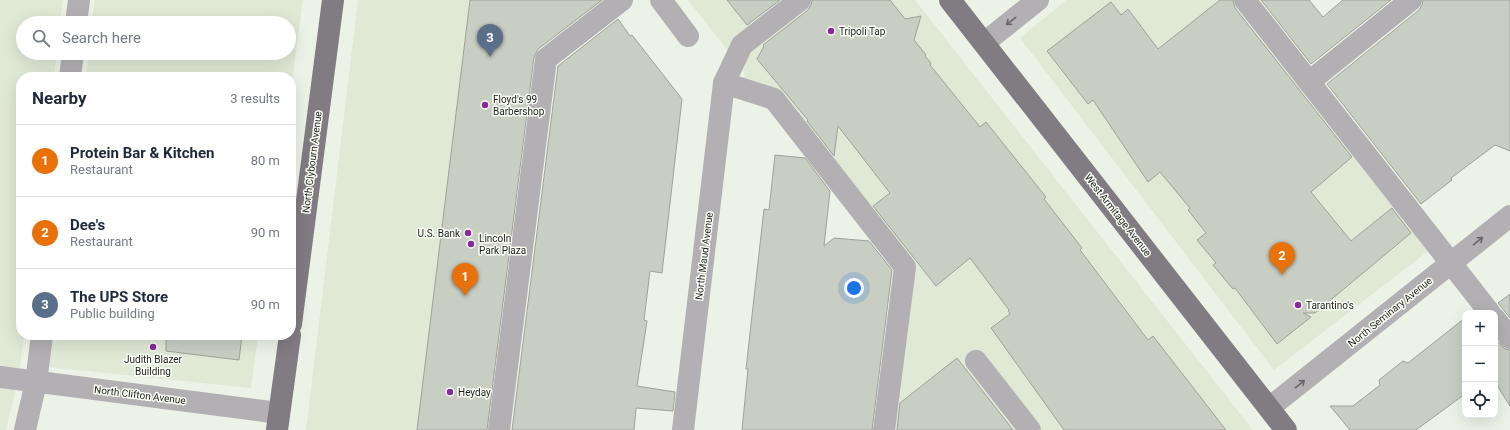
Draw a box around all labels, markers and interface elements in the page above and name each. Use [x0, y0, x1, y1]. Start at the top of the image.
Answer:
search box [16, 16, 296, 60]
one-way arrow [1005, 17, 1016, 26]
pin: 3 [477, 24, 503, 57]
marker: Tripoli Tap [826, 26, 836, 36]
place label: Tripoli Tap [839, 26, 886, 37]
icon: search [30, 27, 52, 49]
text: Search here [62, 29, 141, 47]
text: Nearby [32, 88, 87, 108]
text: 3 results [230, 91, 280, 106]
place label: Floyd's 99 Barbershop [493, 94, 545, 117]
marker: Floyd's 99 Barbershop [480, 100, 490, 110]
street label: North Clybourn Avenue [300, 111, 324, 213]
text: Protein Bar & Kitchen [70, 144, 214, 162]
text: 1 [41, 153, 49, 168]
text: 80 m [251, 153, 280, 168]
text: Restaurant [70, 162, 133, 177]
street label: West Armitage Avenue [1083, 172, 1153, 258]
street label: North Maud Avenue [693, 212, 715, 300]
text: Dee's [70, 216, 105, 234]
text: 2 [41, 225, 49, 240]
text: 90 m [251, 225, 280, 240]
place label: U.S. Bank [418, 228, 461, 239]
marker: U.S. Bank [463, 228, 473, 238]
place label: Lincoln Park Plaza [479, 233, 526, 256]
text: Restaurant [70, 234, 133, 249]
one-way arrow [1473, 237, 1483, 246]
marker: Lincoln Park Plaza [466, 239, 476, 249]
pin: 2 [1269, 242, 1295, 275]
pin: 1 [452, 263, 478, 296]
street label: North Seminary Avenue [1346, 275, 1434, 349]
your location [844, 278, 864, 298]
text: The UPS Store [70, 288, 168, 306]
text: 3 [41, 297, 49, 312]
text: 90 m [251, 297, 280, 312]
marker: Tarantino's [1293, 300, 1303, 310]
place label: Tarantino's [1306, 300, 1354, 311]
text: Public building [70, 306, 155, 321]
map controls [1462, 310, 1498, 418]
button: + [1462, 310, 1498, 346]
marker: Judith Blazer Building [148, 342, 158, 352]
button: − [1462, 346, 1498, 382]
place label: Judith Blazer Building [124, 354, 183, 377]
one-way arrow [1294, 379, 1305, 388]
button: locate [1462, 382, 1498, 418]
street label: North Clifton Avenue [94, 384, 186, 406]
marker: Heyday [445, 387, 455, 397]
place label: Heyday [458, 387, 491, 398]

